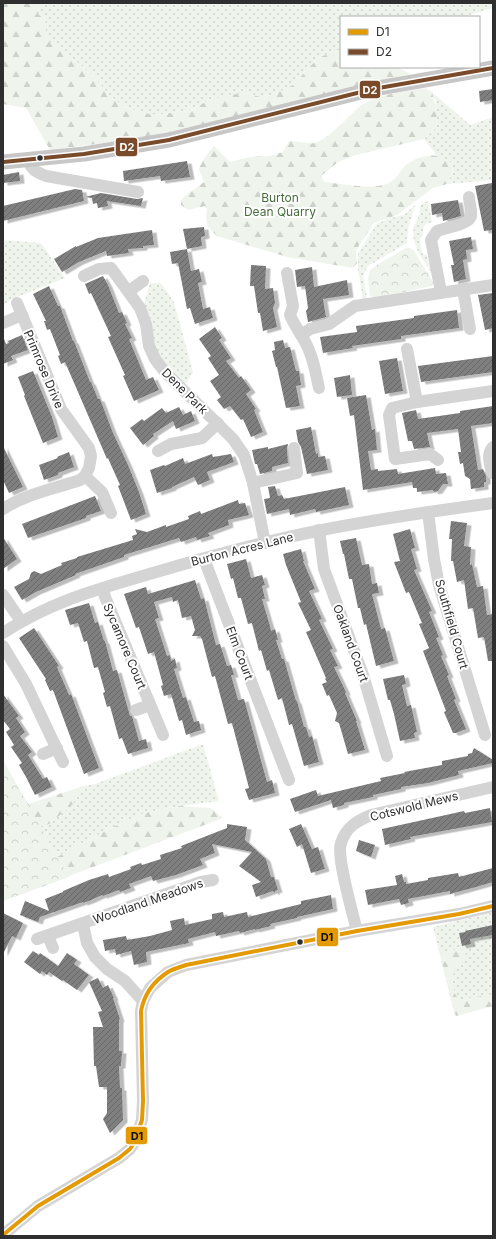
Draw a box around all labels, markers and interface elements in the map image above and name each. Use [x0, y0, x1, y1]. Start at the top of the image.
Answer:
legend [340, 16, 480, 68]
text: D1 [376, 24, 390, 39]
text: D2 [376, 44, 392, 59]
line badge: D2 [359, 80, 381, 99]
text: D2 [363, 83, 378, 97]
line badge: D2 [115, 137, 138, 157]
text: D2 [120, 140, 135, 154]
unlabelled marker [35, 153, 45, 163]
park label: Burton Dean Quarry [244, 190, 316, 219]
street label: Primrose Drive [21, 328, 67, 410]
street label: Dene Park [159, 365, 211, 417]
street label: Burton Acres Lane [189, 529, 295, 569]
street label: Southfield Court [432, 577, 472, 671]
street label: Sycamore Court [100, 601, 150, 691]
street label: Oakland Court [330, 602, 372, 684]
street label: Elm Court [223, 624, 257, 682]
street label: Cotswold Mews [368, 788, 460, 824]
street label: Woodland Meadows [91, 875, 205, 927]
line badge: D1 [316, 927, 339, 947]
text: D1 [321, 930, 334, 944]
unlabelled marker [295, 937, 305, 947]
line badge: D1 [125, 1126, 148, 1145]
text: D1 [131, 1129, 144, 1143]

